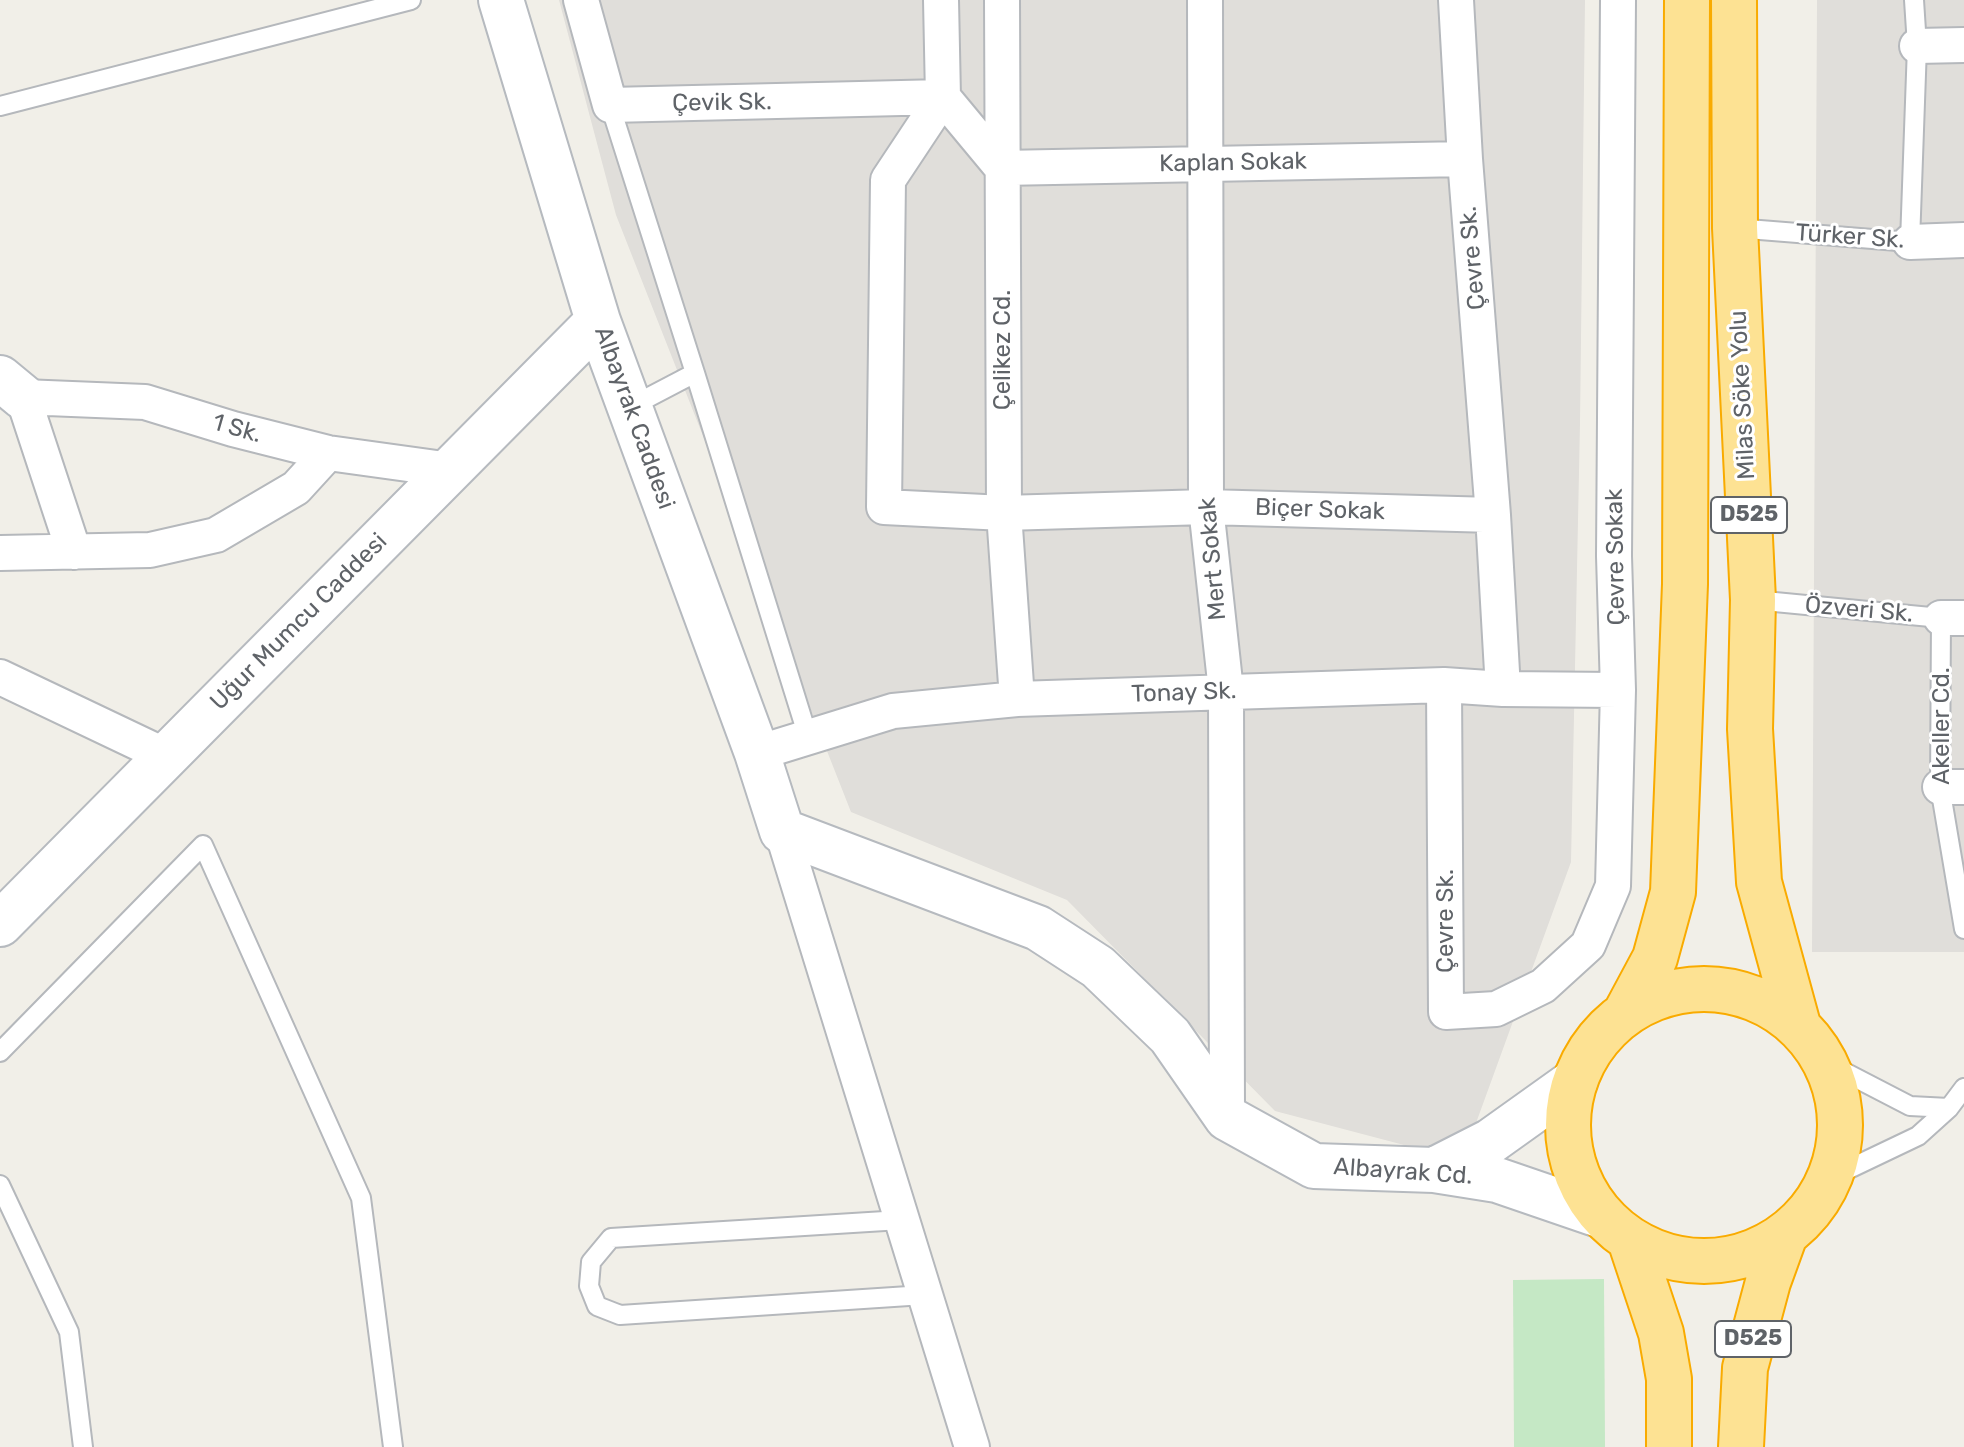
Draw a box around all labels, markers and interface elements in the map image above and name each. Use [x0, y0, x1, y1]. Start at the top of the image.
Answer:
street label: Çevik Sk. [672, 88, 772, 118]
street label: Kaplan Sokak [1159, 147, 1307, 179]
street label: Çevre Sk. [1454, 205, 1492, 311]
street label: Türker Sk. [1795, 219, 1905, 255]
street label: Çelikez Cd. [989, 290, 1017, 410]
street label: Milas Söke Yolu [1724, 310, 1762, 480]
street label: Albayrak Caddesi [588, 323, 680, 513]
street label: 1 Sk. [209, 408, 265, 450]
street label: Çevre Sokak [1600, 488, 1632, 626]
street label: Biçer Sokak [1255, 493, 1385, 527]
street label: Mert Sokak [1193, 496, 1233, 622]
road number: D525 [1711, 497, 1787, 533]
street label: Uğur Mumcu Caddesi [205, 528, 393, 716]
street label: Özveri Sk. [1804, 591, 1914, 629]
street label: Akeller Cd. [1928, 667, 1956, 785]
street label: Tonay Sk. [1131, 677, 1237, 709]
street label: Çevre Sk. [1432, 869, 1460, 973]
street label: Albayrak Cd. [1333, 1153, 1473, 1191]
road number: D525 [1715, 1321, 1791, 1357]

